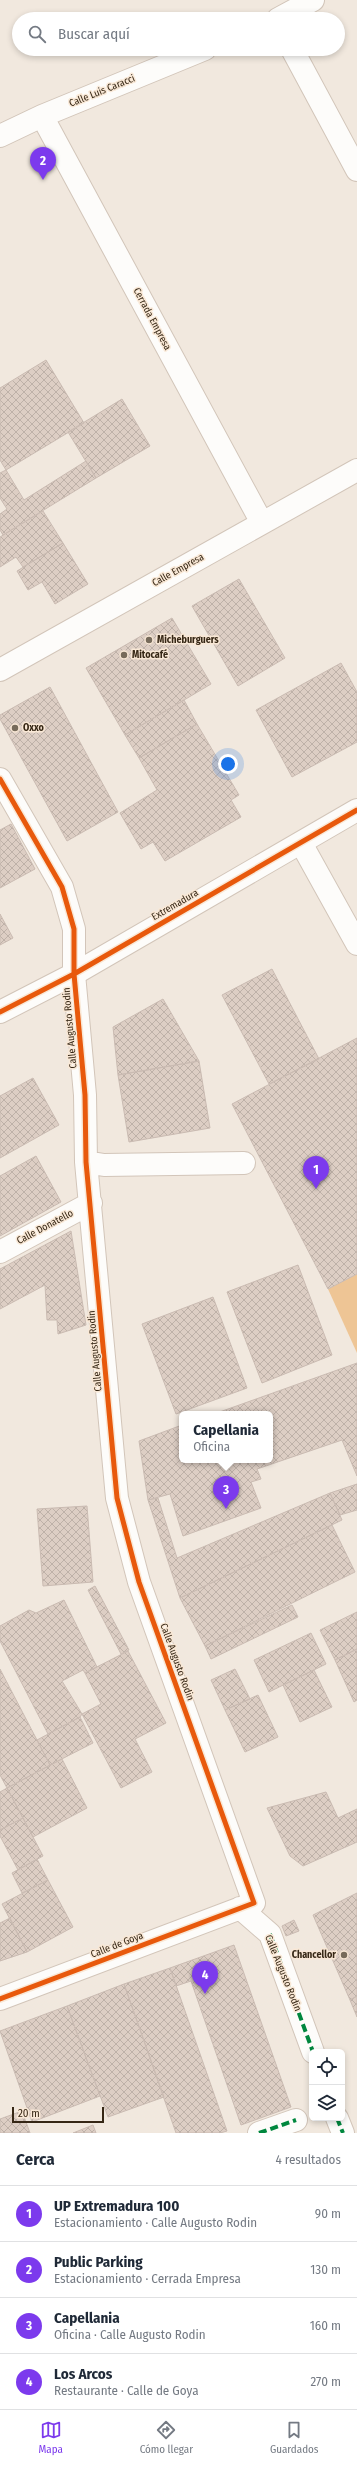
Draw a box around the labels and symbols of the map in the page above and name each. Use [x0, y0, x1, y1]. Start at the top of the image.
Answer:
street label: Calle Luis Caracci [67, 72, 137, 110]
pin: 2 [30, 147, 56, 180]
street label: Cerrada Empresa [131, 286, 174, 352]
street label: Calle Empresa [150, 551, 206, 589]
place label: Micheburguers [157, 634, 219, 646]
marker: Micheburguers [144, 635, 154, 645]
place label: Mitocafé [132, 648, 168, 661]
marker: Mitocafé [119, 650, 129, 660]
place label: Oxxo [23, 722, 44, 734]
marker: Oxxo [10, 723, 20, 733]
your location [218, 754, 238, 774]
street label: Extremadura [150, 887, 200, 923]
street label: Calle Augusto Rodin [60, 987, 80, 1069]
pin: 1 [303, 1156, 329, 1189]
street label: Calle Donatello [15, 1207, 75, 1247]
street label: Calle Augusto Rodin [85, 1310, 105, 1392]
pin: 3 [213, 1476, 239, 1509]
street label: Calle Augusto Rodin [157, 1622, 197, 1702]
street label: Calle de Goya [89, 1929, 145, 1960]
street label: Calle Augusto Rodin [262, 1933, 304, 2013]
place label: Chancellor [292, 1949, 336, 1961]
marker: Chancellor [339, 1950, 349, 1960]
pin: 4 [192, 1961, 218, 1994]
scale bar [12, 2105, 104, 2124]

